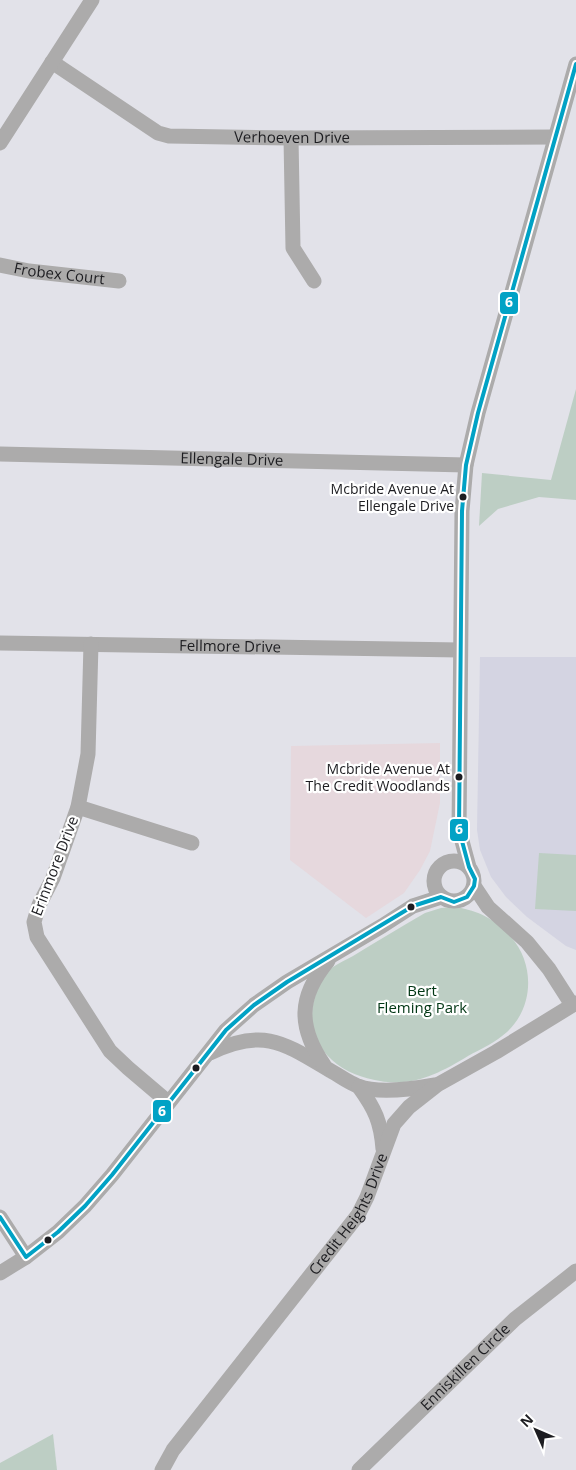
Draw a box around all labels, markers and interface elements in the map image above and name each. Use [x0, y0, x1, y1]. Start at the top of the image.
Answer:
street label: Verhoeven Drive [234, 126, 350, 147]
street label: Frobex Court [12, 257, 106, 288]
line badge: 6 [499, 291, 519, 315]
text: 6 [505, 292, 513, 311]
street label: Ellengale Drive [180, 447, 284, 470]
place label: Mcbride Avenue At Ellengale Drive [331, 479, 454, 515]
marker: Mcbride Avenue At Ellengale Drive [458, 492, 468, 502]
street label: Fellmore Drive [179, 635, 281, 656]
place label: Mcbride Avenue At The Credit Woodlands [306, 759, 450, 795]
marker: Mcbride Avenue At The Credit Woodlands [454, 772, 464, 782]
street label: Erinmore Drive [26, 813, 82, 918]
line badge: 6 [449, 818, 469, 842]
text: 6 [455, 819, 463, 838]
unlabelled marker [406, 902, 416, 912]
park label: Bert Fleming Park [377, 980, 467, 1017]
unlabelled marker [191, 1063, 201, 1073]
line badge: 6 [152, 1099, 172, 1123]
text: 6 [158, 1101, 166, 1120]
street label: Credit Heights Drive [304, 1150, 391, 1279]
unlabelled marker [43, 1235, 53, 1245]
street label: Enniskillen Circle [416, 1318, 514, 1414]
north arrow [511, 1405, 561, 1455]
text: N [516, 1410, 537, 1431]

